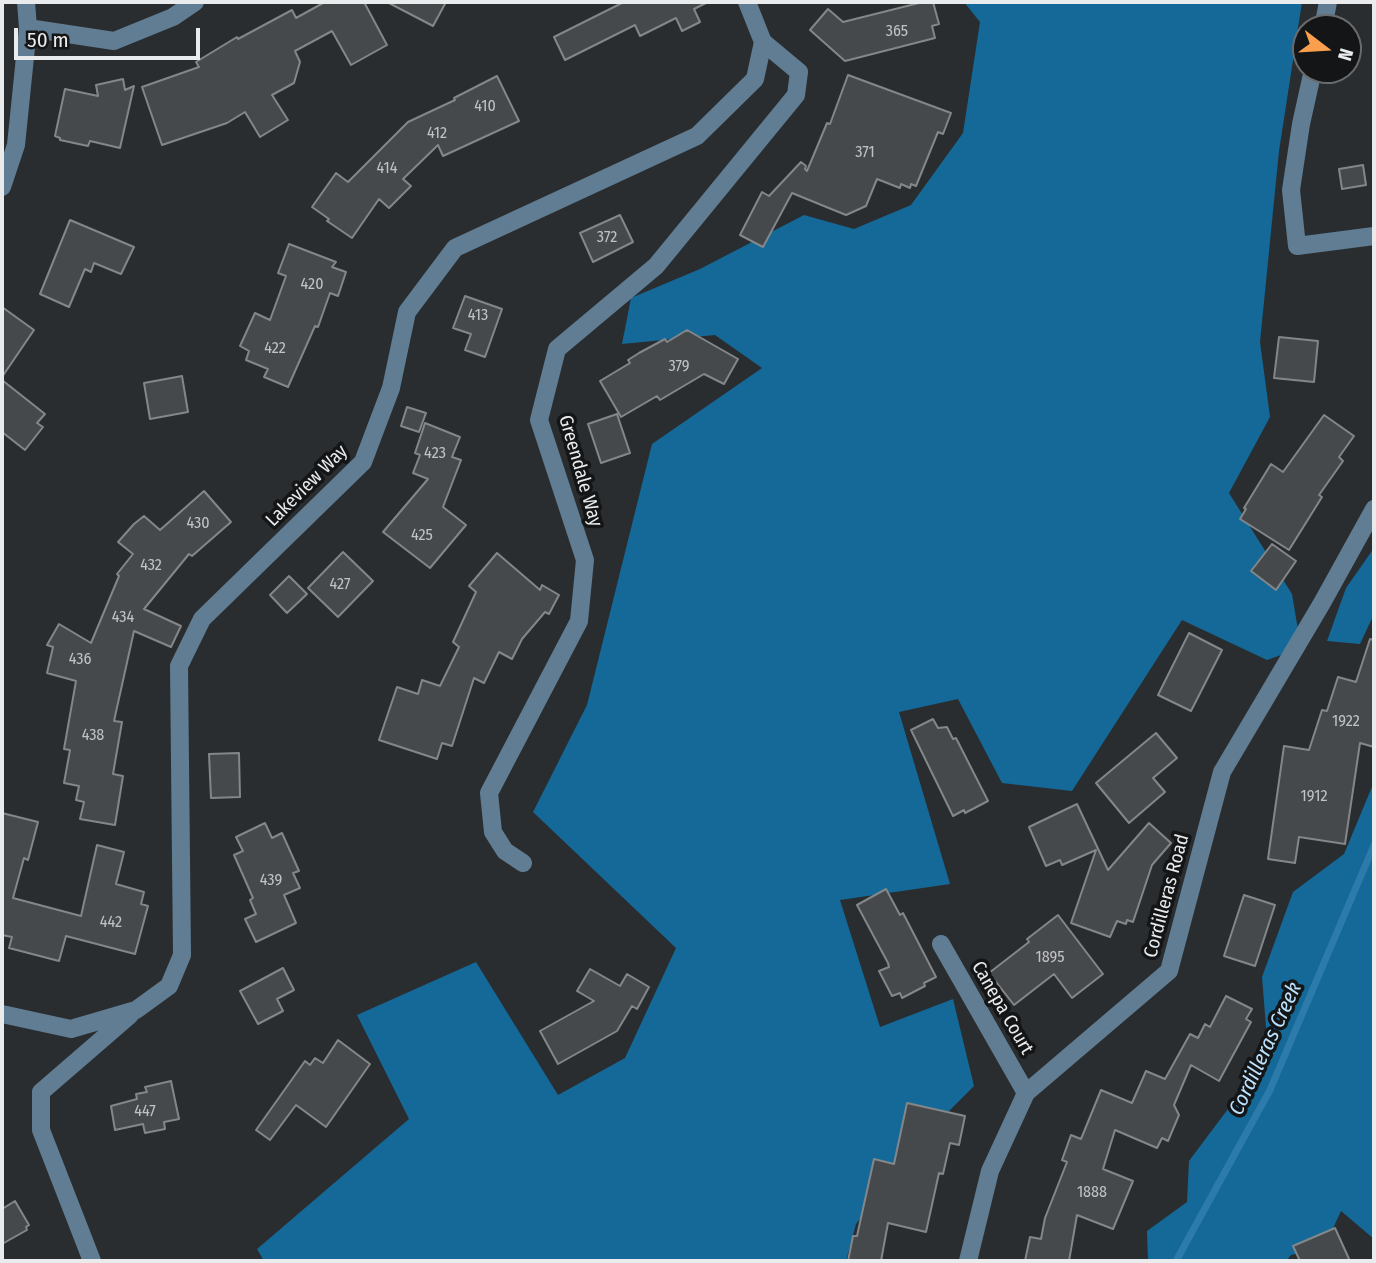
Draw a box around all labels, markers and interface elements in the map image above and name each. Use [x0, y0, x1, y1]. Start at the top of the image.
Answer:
scale bar [18, 14, 203, 58]
north arrow [1292, 14, 1362, 84]
house number: 365 [886, 22, 908, 42]
text: 50 m [27, 27, 69, 53]
text: N [1333, 46, 1358, 64]
house number: 410 [474, 97, 496, 117]
house number: 412 [427, 124, 447, 144]
house number: 371 [855, 143, 875, 163]
house number: 414 [377, 159, 397, 179]
house number: 372 [597, 228, 617, 248]
house number: 420 [301, 275, 323, 295]
house number: 413 [468, 306, 488, 326]
house number: 422 [264, 339, 286, 359]
house number: 379 [668, 357, 690, 377]
street label: Greendale Way [553, 413, 607, 529]
street label: Lakeview Way [261, 440, 353, 532]
house number: 423 [424, 444, 446, 464]
house number: 430 [186, 514, 210, 534]
house number: 425 [411, 526, 433, 546]
house number: 432 [140, 556, 162, 576]
house number: 427 [330, 575, 350, 595]
house number: 434 [112, 608, 134, 628]
house number: 436 [69, 650, 91, 670]
house number: 1922 [1332, 712, 1360, 732]
house number: 438 [82, 726, 104, 746]
house number: 1912 [1300, 787, 1328, 807]
street label: Cordilleras Road [1140, 832, 1194, 960]
house number: 439 [260, 871, 282, 891]
house number: 442 [100, 913, 122, 933]
house number: 1895 [1035, 948, 1065, 968]
street label: Canepa Court [966, 957, 1038, 1059]
water label: Cordilleras Creek [1224, 979, 1308, 1119]
house number: 447 [134, 1102, 156, 1122]
house number: 1888 [1077, 1183, 1107, 1203]

